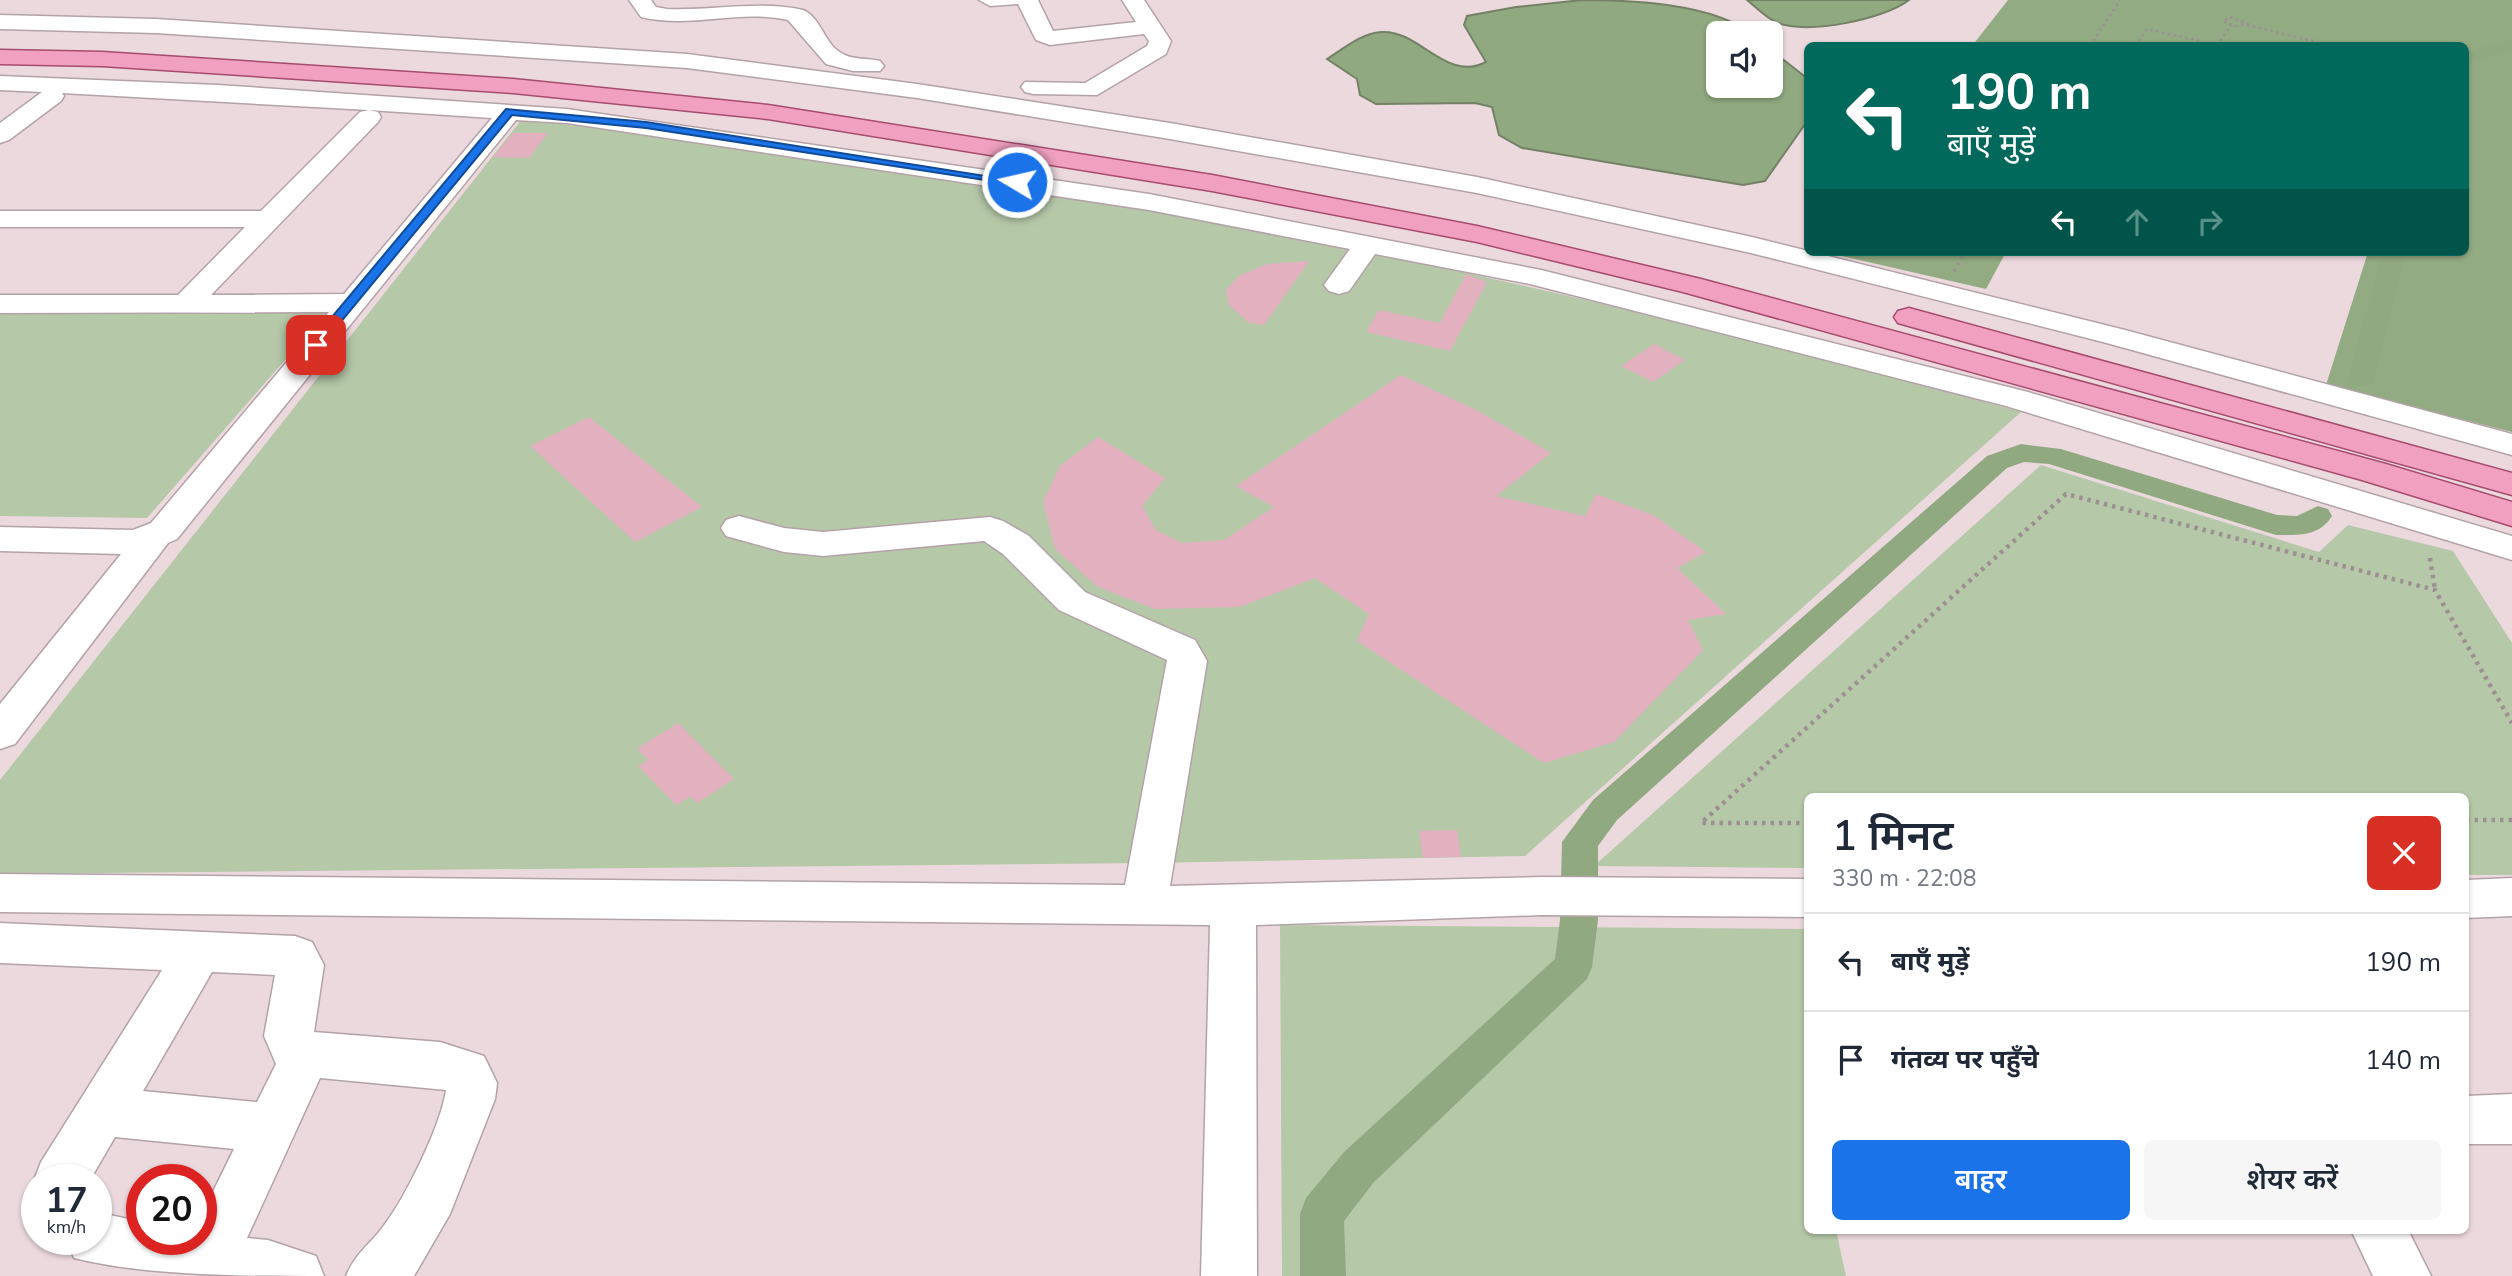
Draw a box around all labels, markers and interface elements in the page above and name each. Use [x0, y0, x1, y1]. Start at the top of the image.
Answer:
map controls [1706, 21, 1783, 98]
button: sound [1706, 21, 1783, 98]
text: 190 m [1947, 59, 2091, 126]
icon: left [1832, 70, 1923, 161]
text: बाएँ मुड़ें [1947, 123, 2036, 166]
position arrow [980, 145, 1054, 219]
icon: left [2045, 203, 2083, 241]
icon: ahead [2118, 203, 2156, 241]
icon: right [2191, 203, 2229, 241]
pin [286, 315, 346, 375]
icon: arrive [297, 326, 335, 364]
text: 1 मिनट [1832, 808, 1954, 865]
button: close [2367, 816, 2441, 890]
text: 330 m · 22:08 [1832, 863, 1977, 894]
icon: left [1832, 943, 1870, 981]
text: बाएँ मुड़ें [1891, 944, 1969, 979]
text: 190 m [2365, 945, 2441, 980]
icon: arrive [1832, 1041, 1870, 1079]
text: गंतव्य पर पहुँचे [1891, 1042, 2039, 1077]
text: 140 m [2365, 1043, 2441, 1078]
button: बाहर [1832, 1140, 2130, 1220]
button: शेयर करें [2144, 1140, 2441, 1220]
speed limit sign: 20 [126, 1164, 217, 1255]
text: 17 [45, 1177, 88, 1224]
text: km/h [47, 1215, 86, 1239]

